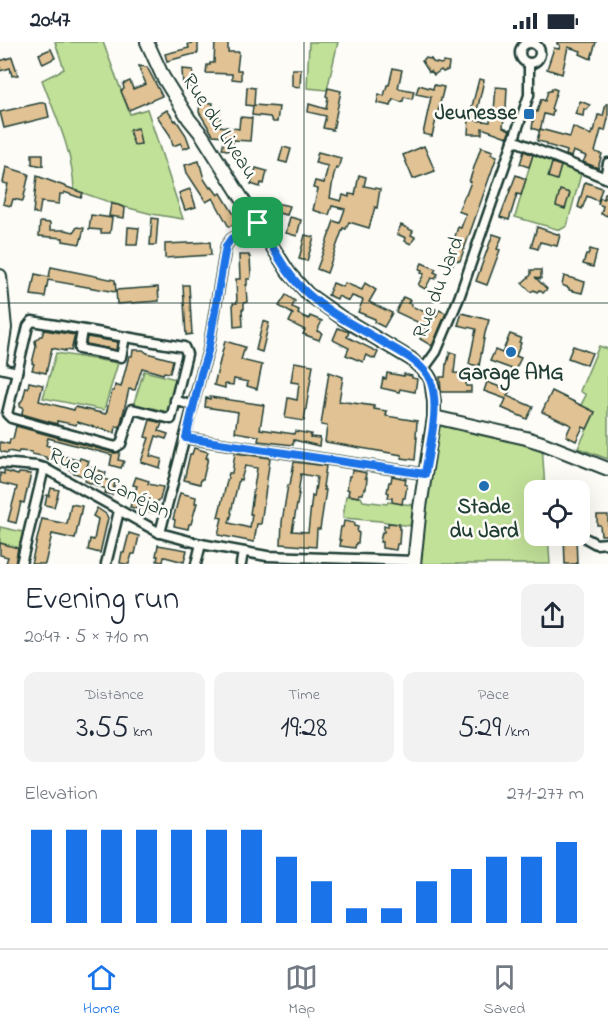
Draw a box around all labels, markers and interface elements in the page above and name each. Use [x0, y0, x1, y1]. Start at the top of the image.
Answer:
text: 20:47 [30, 5, 70, 37]
street label: Rue du Liveau [174, 68, 264, 186]
place label: Jeunesse [435, 99, 518, 129]
marker: Jeunesse [522, 107, 536, 121]
pin [232, 197, 283, 248]
icon: arrive [241, 206, 274, 239]
street label: Rue du Jard [406, 232, 472, 343]
marker: Garage AMG [504, 345, 518, 359]
place label: Garage AMG [458, 359, 564, 391]
street label: Rue de Canéjan [43, 440, 175, 528]
marker: Stade du Jard [477, 479, 491, 493]
map controls [524, 480, 590, 546]
button: locate [524, 480, 590, 546]
place label: Stade du Jard [450, 493, 519, 547]
text: Evening run [24, 576, 179, 624]
button: share [521, 584, 584, 647]
text: 20:47 · 5 × 710 m [24, 623, 149, 652]
text: Distance [85, 683, 144, 707]
text: Time [288, 683, 320, 707]
text: Pace [478, 683, 509, 707]
text: 3.55 [76, 707, 129, 751]
text: 19:28 [280, 707, 328, 751]
text: 5:29 [458, 707, 501, 751]
text: km [129, 720, 152, 744]
text: /km [501, 720, 530, 744]
text: Elevation [24, 780, 98, 809]
text: 271–277 m [507, 780, 584, 809]
tab: Home [83, 961, 120, 1021]
tab: Map [285, 961, 318, 1021]
tab: Saved [484, 961, 525, 1021]

